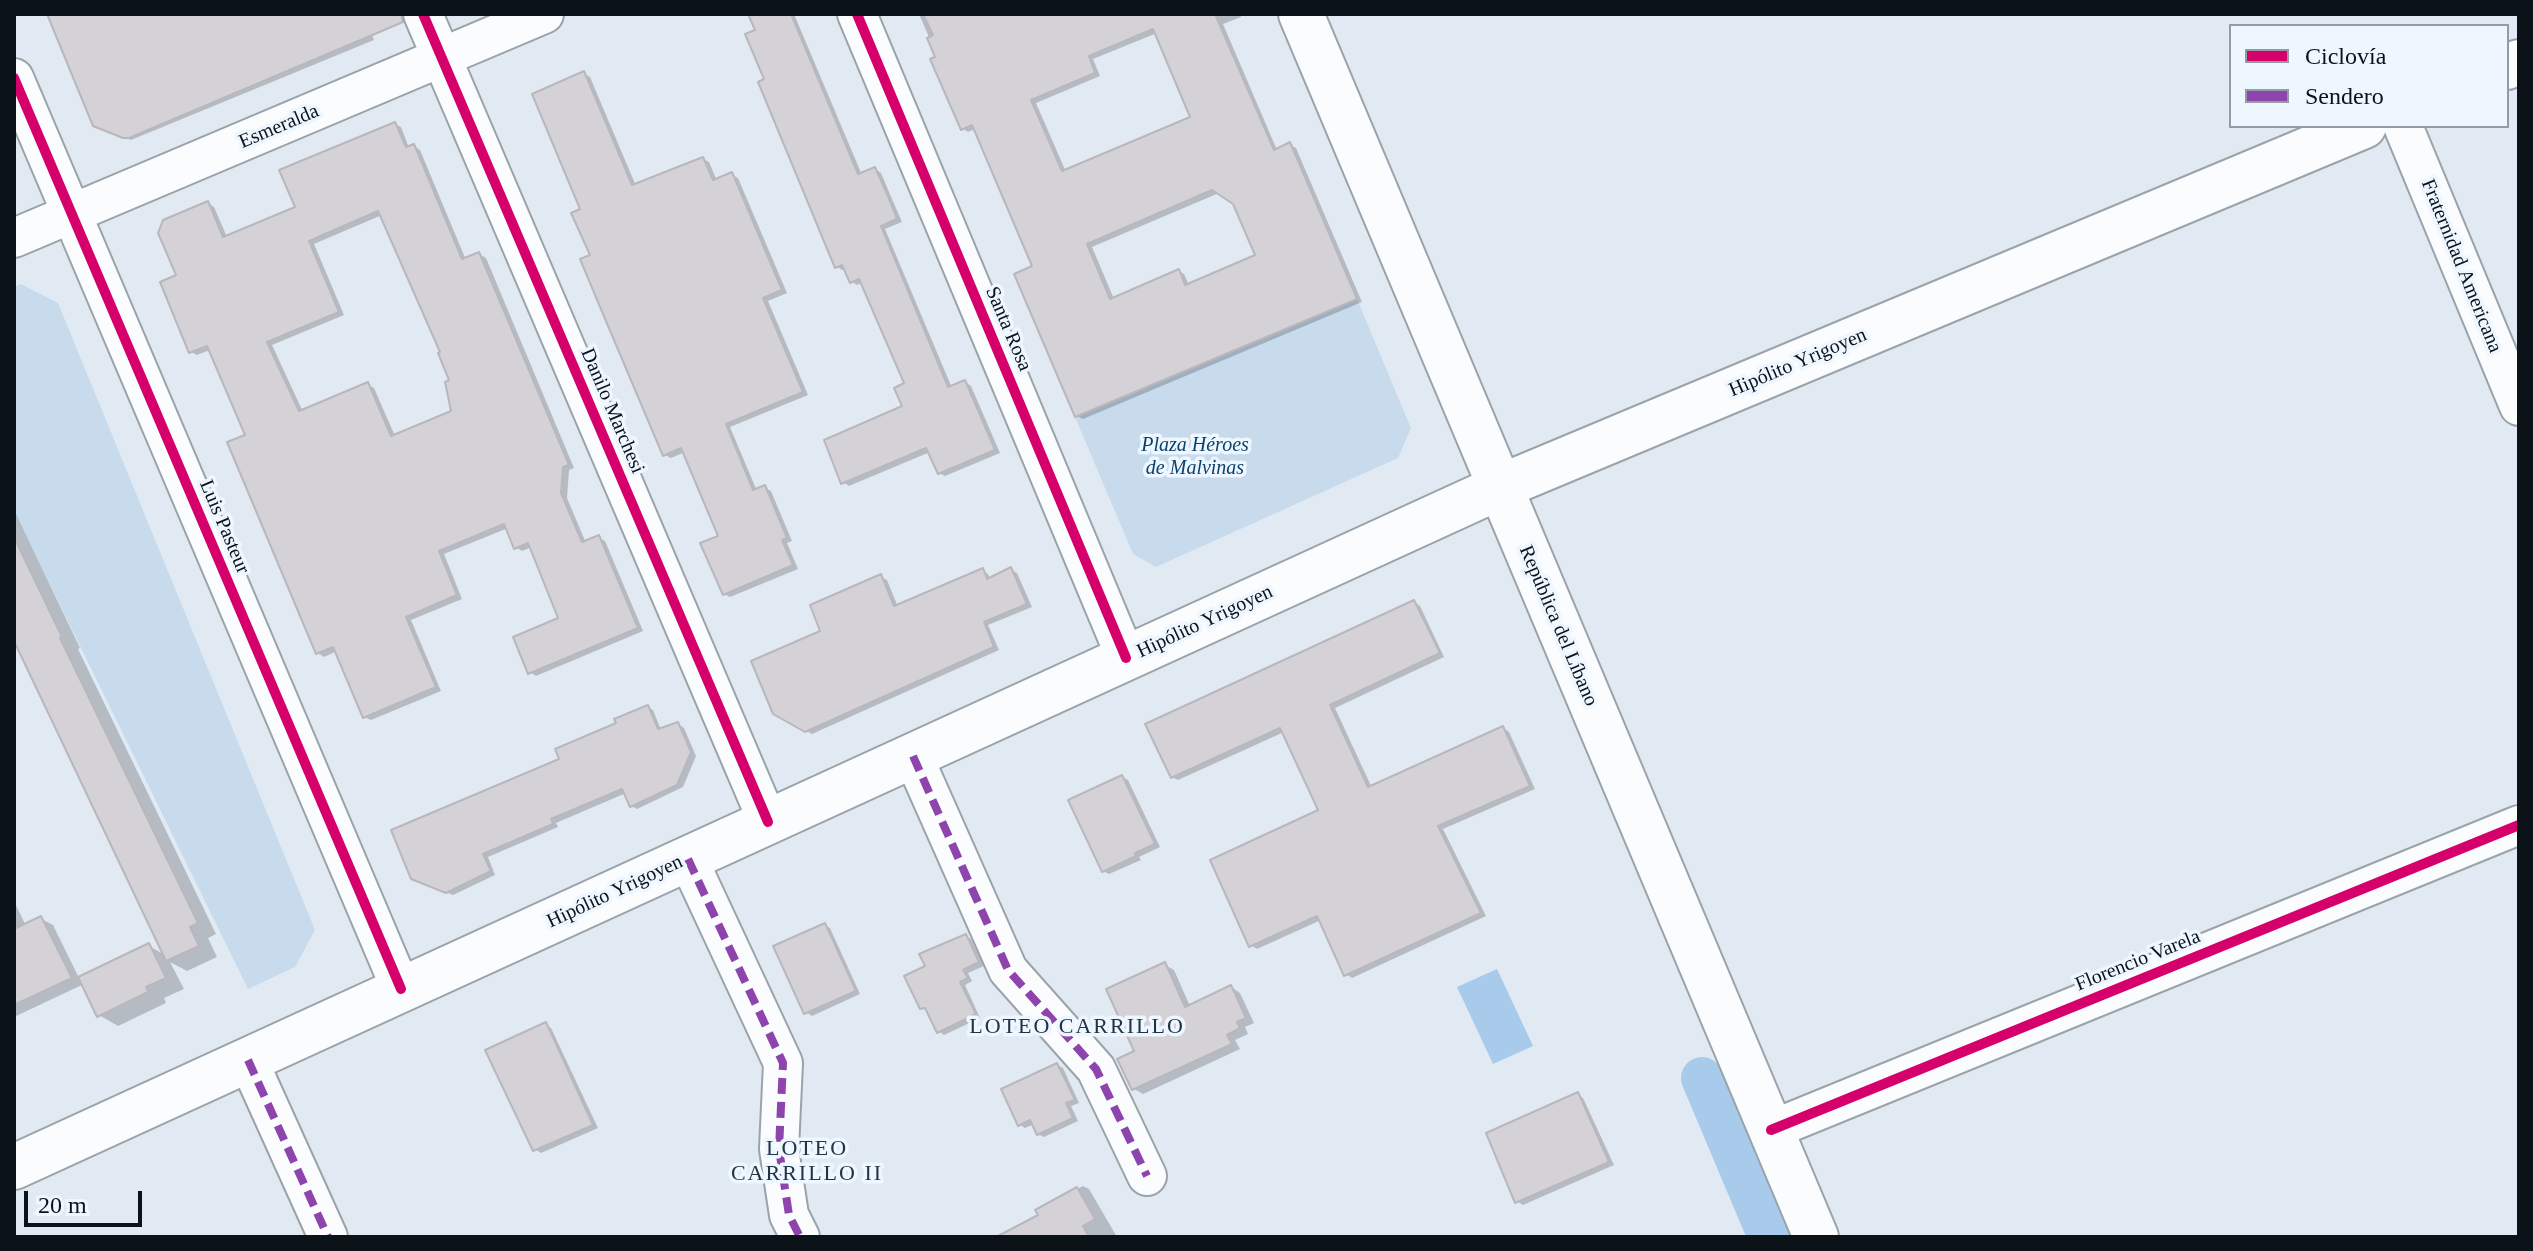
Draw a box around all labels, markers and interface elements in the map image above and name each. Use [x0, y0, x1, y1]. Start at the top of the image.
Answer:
legend [2229, 24, 2509, 128]
text: Ciclovía [2305, 43, 2386, 69]
text: Sendero [2305, 83, 2384, 109]
street label: Esmeralda [235, 99, 323, 155]
street label: Fraternidad Americana [2415, 176, 2507, 356]
street label: Santa Rosa [979, 283, 1037, 375]
street label: Hipólito Yrigoyen [1726, 323, 1870, 403]
street label: Danilo Marchesi [575, 345, 649, 477]
park label: Plaza Héroes de Malvinas [1141, 434, 1249, 481]
street label: Luis Pasteur [194, 477, 254, 577]
street label: República del Líbano [1513, 542, 1603, 710]
street label: Hipólito Yrigoyen [1133, 580, 1277, 664]
street label: Hipólito Yrigoyen [543, 850, 687, 934]
street label: Florencio Varela [2072, 925, 2204, 997]
district label: LOTEO CARRILLO [969, 1014, 1185, 1040]
district label: LOTEO CARRILLO II [731, 1136, 883, 1188]
scale bar [28, 1175, 146, 1225]
text: 20 m [38, 1192, 87, 1218]

